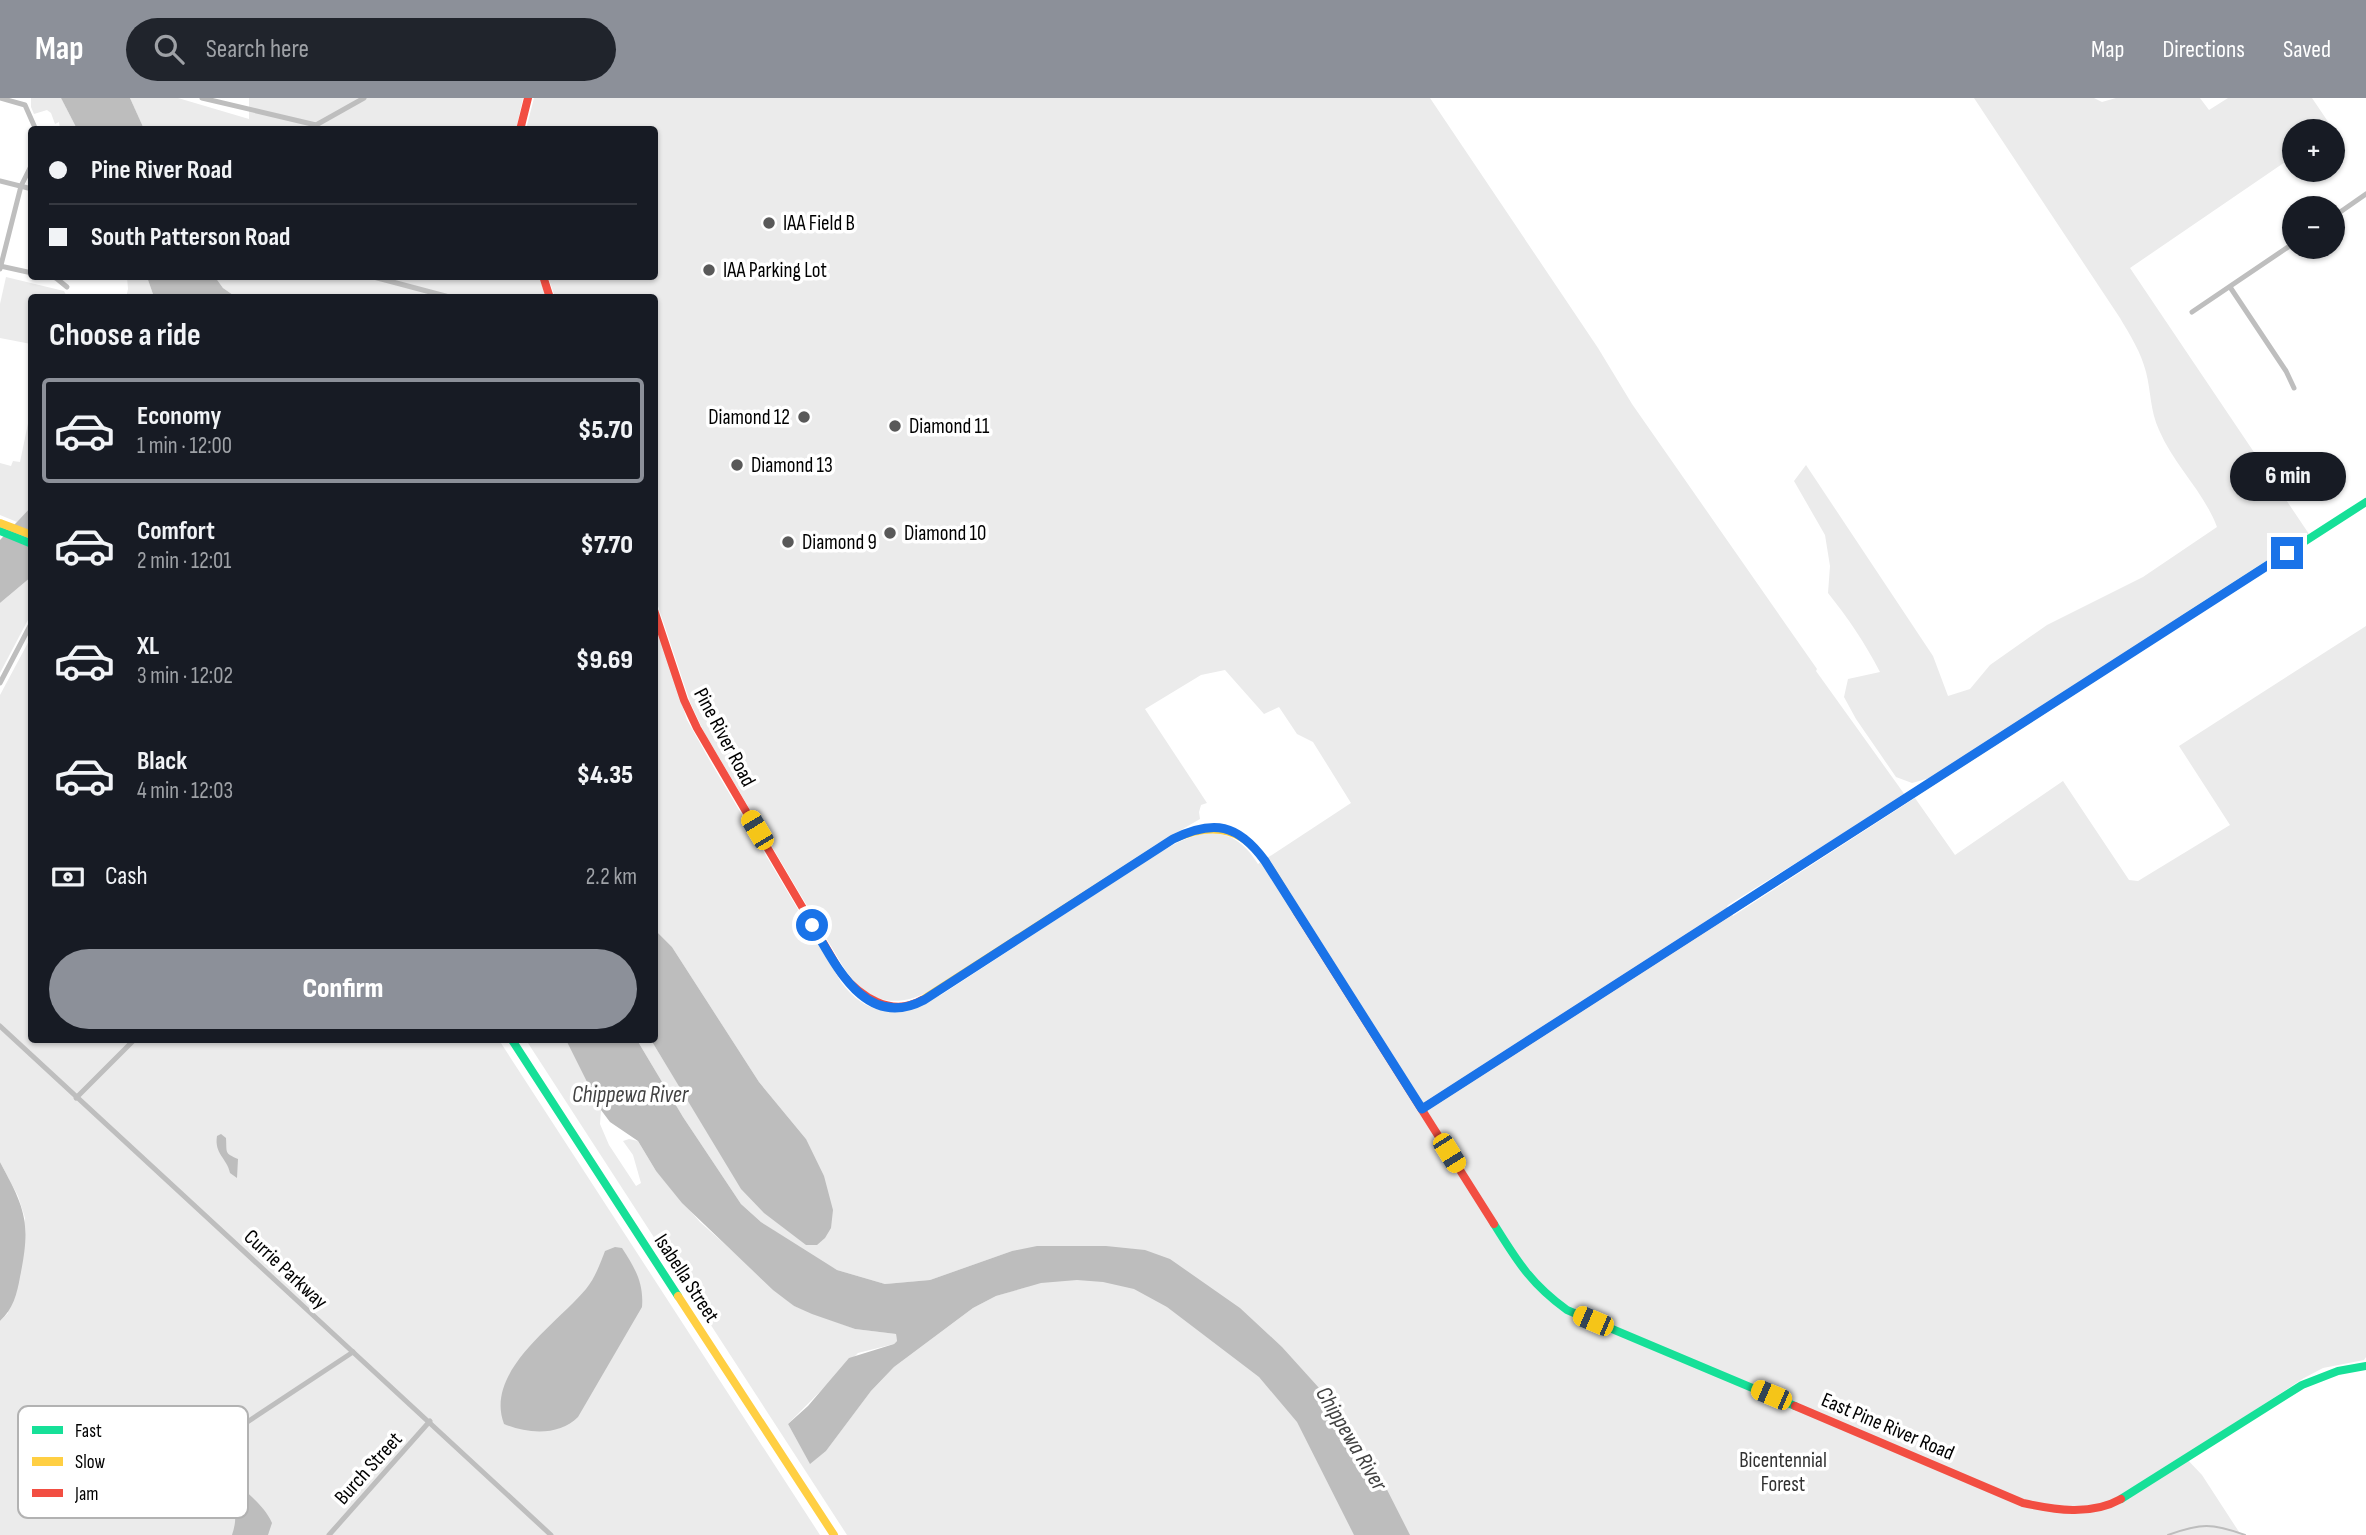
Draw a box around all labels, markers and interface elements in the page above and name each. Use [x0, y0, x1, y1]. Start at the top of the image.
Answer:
search box [126, 18, 616, 81]
text: Map [35, 29, 84, 69]
icon: search [150, 30, 188, 68]
text: Search here [206, 34, 309, 65]
text: Map [2091, 35, 2124, 64]
text: Directions [2162, 35, 2245, 64]
text: Saved [2283, 35, 2331, 64]
map controls [2282, 119, 2345, 259]
button: + [2282, 119, 2345, 182]
text: Pine River Road [91, 155, 232, 186]
button: − [2282, 196, 2345, 259]
place label: IAA Field B [783, 211, 855, 236]
marker: IAA Field B [761, 215, 777, 231]
text: South Patterson Road [91, 222, 290, 253]
place label: IAA Parking Lot [723, 258, 827, 283]
marker: IAA Parking Lot [701, 262, 717, 278]
text: Choose a ride [49, 316, 201, 355]
icon: car [53, 399, 116, 462]
text: Economy [137, 401, 221, 432]
place label: Diamond 12 [708, 405, 790, 430]
marker: Diamond 12 [796, 409, 812, 425]
place label: Diamond 11 [909, 414, 990, 439]
text: $5.70 [578, 415, 633, 446]
marker: Diamond 11 [887, 418, 903, 434]
text: 1 min · 12:00 [137, 432, 232, 460]
callout: 6 min [2229, 452, 2345, 500]
place label: Diamond 13 [751, 453, 833, 478]
marker: Diamond 13 [729, 457, 745, 473]
text: 6 min [2265, 462, 2311, 490]
icon: car [53, 514, 116, 577]
text: Comfort [137, 516, 215, 547]
place label: Diamond 10 [904, 521, 986, 546]
marker: Diamond 10 [882, 525, 898, 541]
text: $7.70 [581, 530, 633, 561]
place label: Diamond 9 [802, 530, 877, 555]
marker: Diamond 9 [780, 534, 796, 550]
route end [2271, 537, 2303, 569]
text: 2 min · 12:01 [137, 547, 231, 575]
icon: car [53, 629, 116, 692]
text: XL [137, 631, 159, 662]
text: $9.69 [576, 645, 633, 676]
text: 3 min · 12:02 [137, 662, 233, 690]
street label: Pine River Road [688, 684, 761, 791]
icon: car [53, 744, 116, 807]
text: Black [137, 746, 187, 777]
text: $4.35 [577, 760, 633, 791]
text: 4 min · 12:03 [137, 777, 233, 805]
car [738, 807, 777, 853]
icon: cash [49, 858, 87, 896]
text: Cash [105, 861, 148, 892]
text: 2.2 km [586, 863, 637, 891]
route start [796, 909, 828, 941]
button: Confirm [49, 949, 637, 1029]
water label: Chippewa River [572, 1081, 690, 1109]
car [1429, 1130, 1470, 1176]
street label: Currie Parkway [239, 1224, 333, 1314]
street label: Isabella Street [649, 1229, 724, 1327]
car [1570, 1303, 1617, 1339]
car [1748, 1377, 1795, 1413]
water label: Chippewa River [1309, 1381, 1394, 1497]
street label: East Pine River Road [1818, 1387, 1958, 1466]
legend [18, 1406, 248, 1518]
text: Fast [75, 1420, 102, 1443]
street label: Burch Street [329, 1427, 407, 1510]
park label: Bicentennial Forest [1739, 1448, 1827, 1497]
text: Slow [75, 1451, 105, 1474]
text: Jam [74, 1483, 98, 1506]

